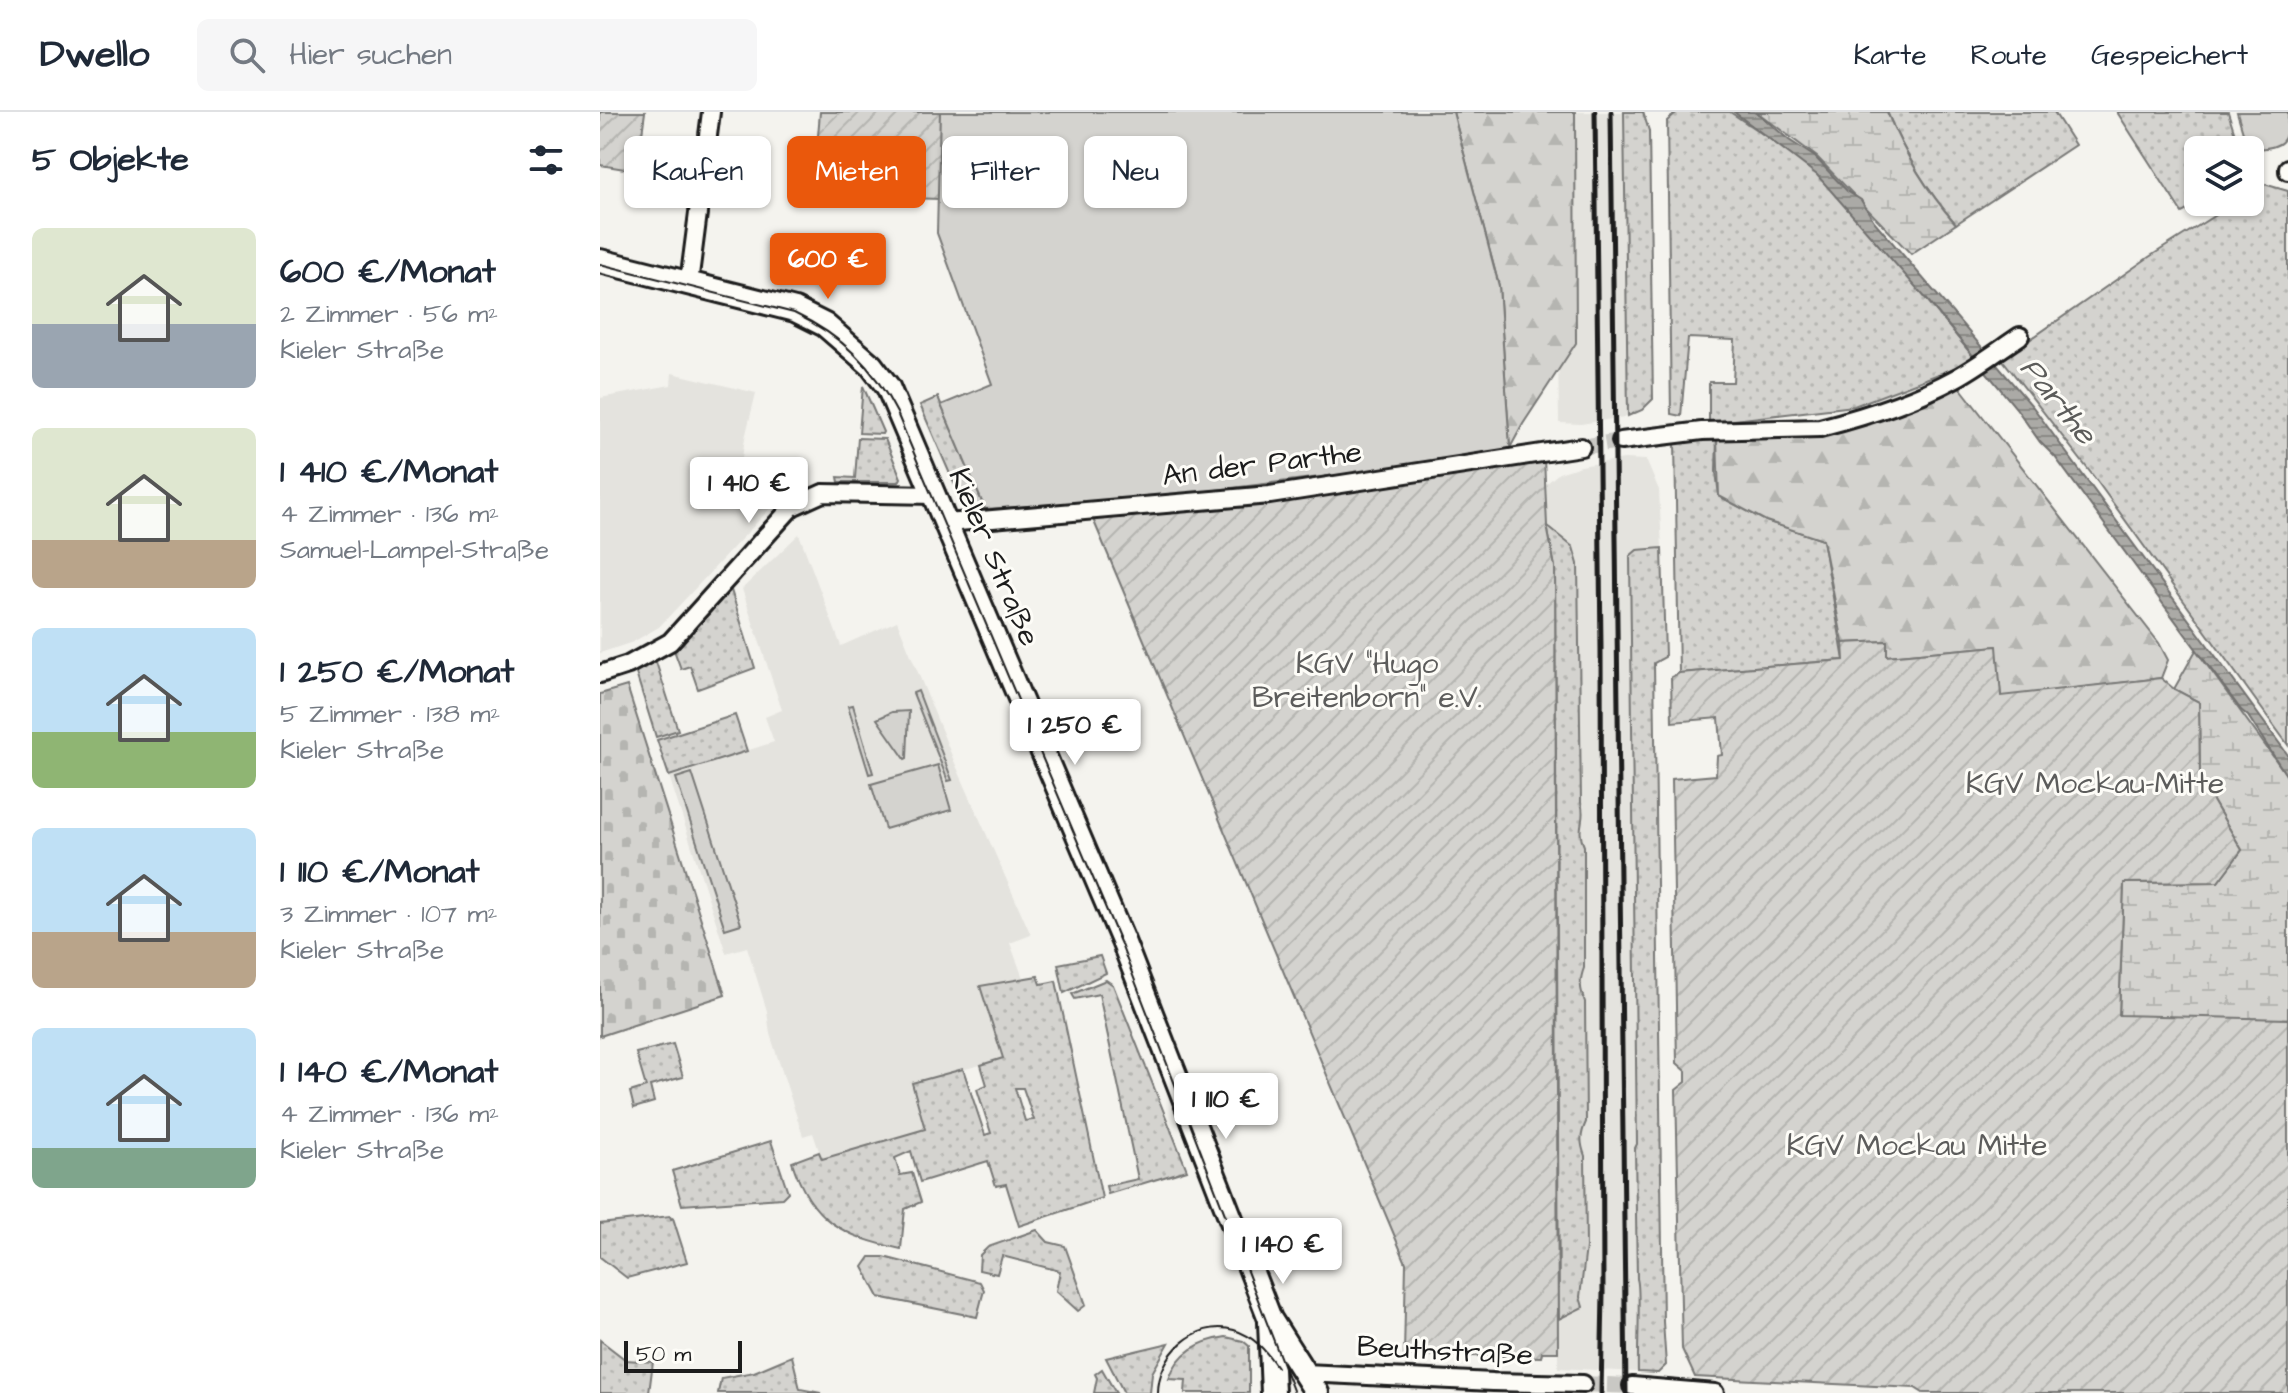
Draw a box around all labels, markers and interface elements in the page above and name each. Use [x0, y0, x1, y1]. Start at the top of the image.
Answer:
search box [197, 19, 757, 91]
text: Dwello [40, 29, 149, 81]
icon: search [225, 33, 269, 77]
text: Hier suchen [289, 34, 452, 76]
text: Karte [1853, 36, 1927, 75]
text: Route [1971, 36, 2047, 75]
text: Gespeichert [2091, 36, 2248, 75]
text: 5 Objekte [32, 136, 189, 184]
chip: Kaufen [624, 136, 771, 208]
chip: Mieten [787, 136, 926, 208]
chip: Filter [942, 136, 1068, 208]
chip: Neu [1084, 136, 1187, 208]
map controls [2184, 136, 2264, 216]
button: layers [2184, 136, 2264, 216]
icon: filters [524, 138, 568, 182]
pin: 600 € [772, 233, 884, 301]
text: 600 € [788, 241, 868, 277]
text: 600 €/Monat [280, 248, 496, 296]
icon: home [96, 260, 192, 356]
text: 2 Zimmer · 56 m² [280, 296, 498, 332]
text: Kieler Straße [280, 332, 444, 368]
water label: Parthe [2009, 348, 2108, 455]
street label: An der Parthe [1160, 431, 1364, 497]
text: 1 410 €/Monat [280, 448, 498, 496]
pin: 1 410 € [675, 457, 823, 525]
icon: home [96, 460, 192, 556]
street label: Kieler Straße [938, 462, 1050, 652]
text: 1 410 € [708, 465, 790, 501]
text: 4 Zimmer · 136 m² [280, 496, 499, 532]
text: Samuel-Lampel-Straße [280, 532, 549, 568]
park label: KGV "Hugo Breitenborn" e.V. [1252, 643, 1482, 719]
text: 1 250 €/Monat [280, 648, 514, 696]
icon: home [96, 660, 192, 756]
text: 5 Zimmer · 138 m² [280, 696, 500, 732]
pin: 1 250 € [1001, 699, 1149, 767]
text: 1 250 € [1028, 707, 1122, 743]
text: Kieler Straße [280, 732, 444, 768]
park label: KGV Mockau-Mitte [1966, 763, 2224, 805]
text: 1 110 €/Monat [280, 848, 480, 896]
icon: home [96, 860, 192, 956]
text: 3 Zimmer · 107 m² [280, 896, 497, 932]
text: Kieler Straße [280, 932, 444, 968]
text: 1 140 €/Monat [280, 1048, 498, 1096]
icon: home [96, 1060, 192, 1156]
pin: 1 110 € [1152, 1073, 1300, 1141]
text: 1 110 € [1192, 1081, 1260, 1117]
text: 4 Zimmer · 136 m² [280, 1096, 499, 1132]
park label: KGV Mockau Mitte [1786, 1125, 2048, 1167]
text: Kieler Straße [280, 1132, 444, 1168]
pin: 1 140 € [1209, 1218, 1357, 1286]
text: 1 140 € [1242, 1226, 1324, 1262]
street label: Beuthstraße [1356, 1325, 1534, 1377]
scale bar [624, 1337, 742, 1373]
text: 50 m [636, 1339, 691, 1370]

